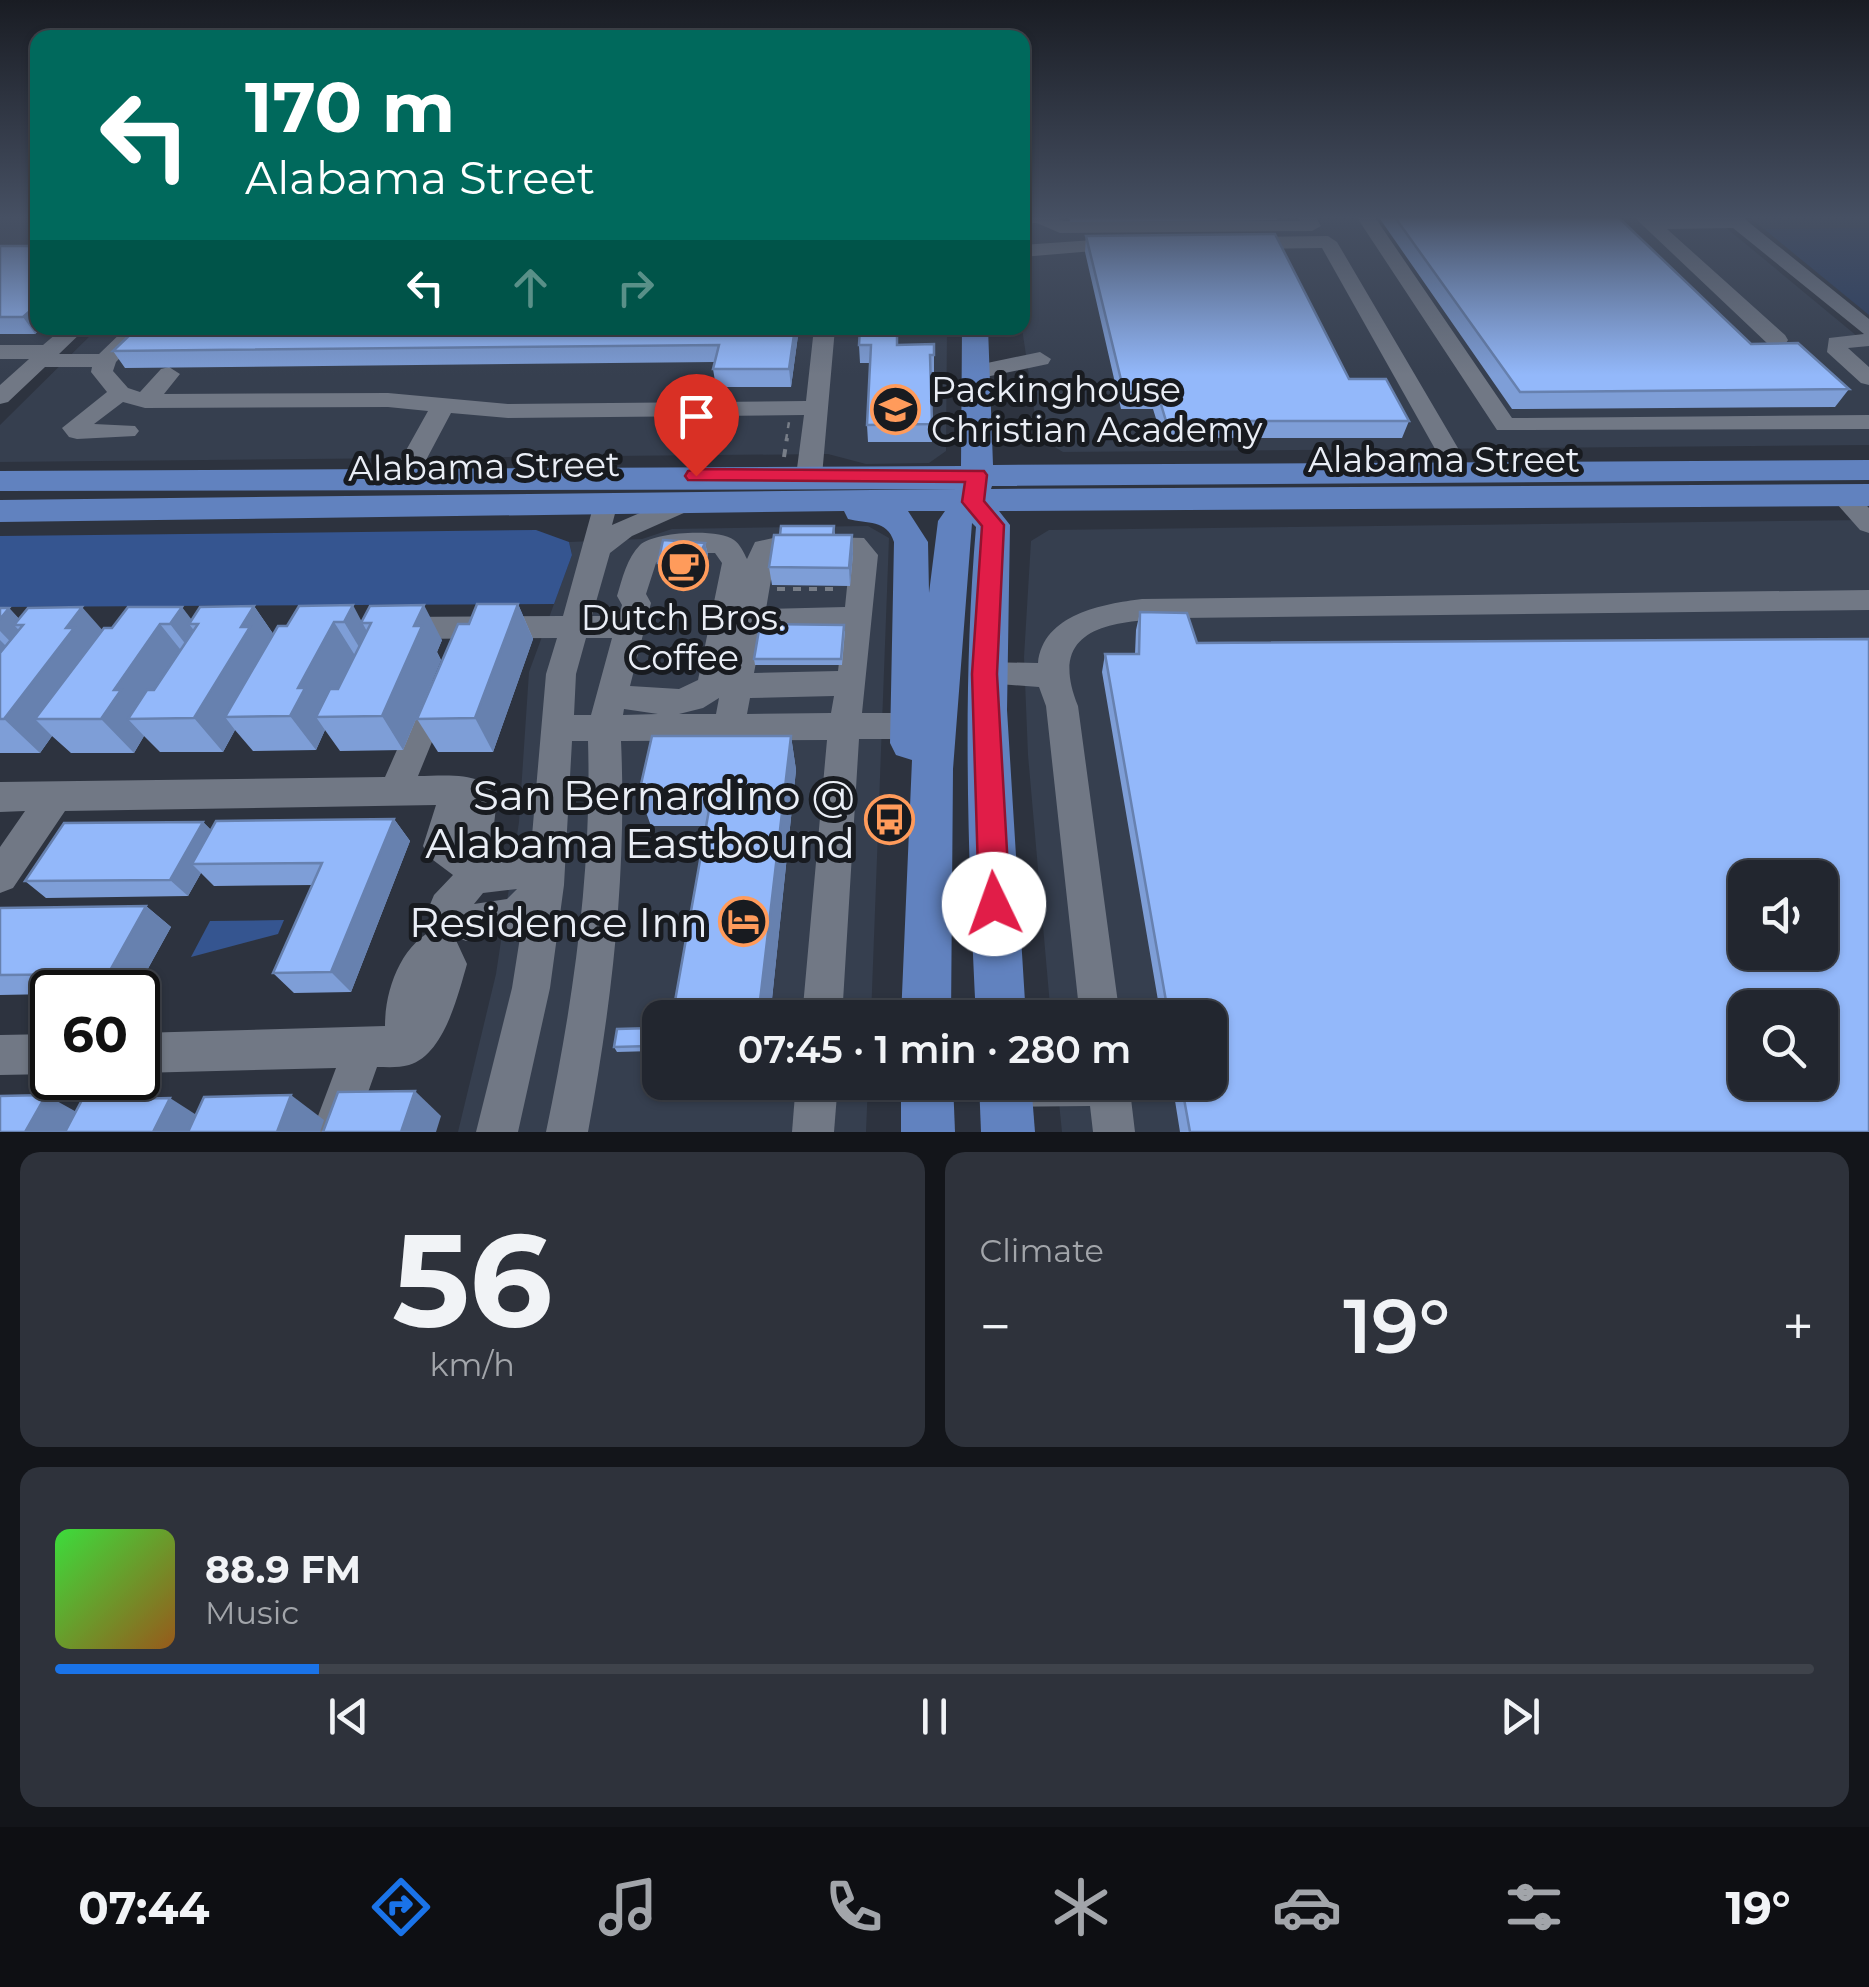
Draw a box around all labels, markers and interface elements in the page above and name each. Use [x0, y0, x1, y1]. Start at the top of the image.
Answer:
text: 170 m [245, 64, 455, 150]
icon: left [80, 70, 210, 200]
text: Alabama Street [245, 150, 595, 205]
icon: left [398, 260, 453, 315]
icon: ahead [503, 260, 558, 315]
icon: right [608, 260, 663, 315]
place label: Packinghouse Christian Academy [931, 368, 1262, 451]
pin [654, 374, 739, 477]
school or university icon: Packinghouse Christian Academy [870, 383, 922, 435]
icon: arrive [669, 389, 724, 444]
street label: Alabama Street [1308, 438, 1580, 481]
street label: Alabama Street [348, 442, 620, 490]
cafe icon: Dutch Bros. Coffee [657, 539, 709, 591]
place label: Dutch Bros. Coffee [581, 596, 785, 679]
place label: San Bernardino @ Alabama Eastbound [425, 769, 855, 869]
bus stop icon: San Bernardino @ Alabama Eastbound [864, 793, 916, 845]
position arrow [942, 852, 1046, 956]
map controls [1728, 860, 1838, 1100]
button: sound [1728, 860, 1838, 970]
place label: Residence Inn [409, 896, 708, 948]
hotel icon: Residence Inn [717, 896, 769, 948]
speed limit sign: 60 [30, 970, 160, 1100]
button: search [1728, 990, 1838, 1100]
text: 07:45 · 1 min · 280 m [738, 1026, 1131, 1073]
text: 56 [392, 1200, 552, 1359]
text: Climate [980, 1231, 1104, 1270]
text: 19° [1343, 1280, 1450, 1372]
text: − [980, 1293, 1011, 1360]
text: + [1782, 1293, 1814, 1360]
text: km/h [430, 1345, 515, 1384]
text: 88.9 FM [205, 1546, 361, 1593]
text: Music [205, 1593, 299, 1632]
icon: previous [321, 1689, 376, 1744]
icon: pause [907, 1689, 962, 1744]
icon: next [1493, 1689, 1548, 1744]
icon: directions [366, 1872, 436, 1942]
icon: music [593, 1872, 663, 1942]
icon: phone [819, 1872, 889, 1942]
icon: climate [1046, 1872, 1116, 1942]
icon: car [1272, 1872, 1342, 1942]
icon: filters [1499, 1872, 1569, 1942]
text: 07:44 [78, 1880, 209, 1935]
text: 19° [1726, 1880, 1791, 1935]

